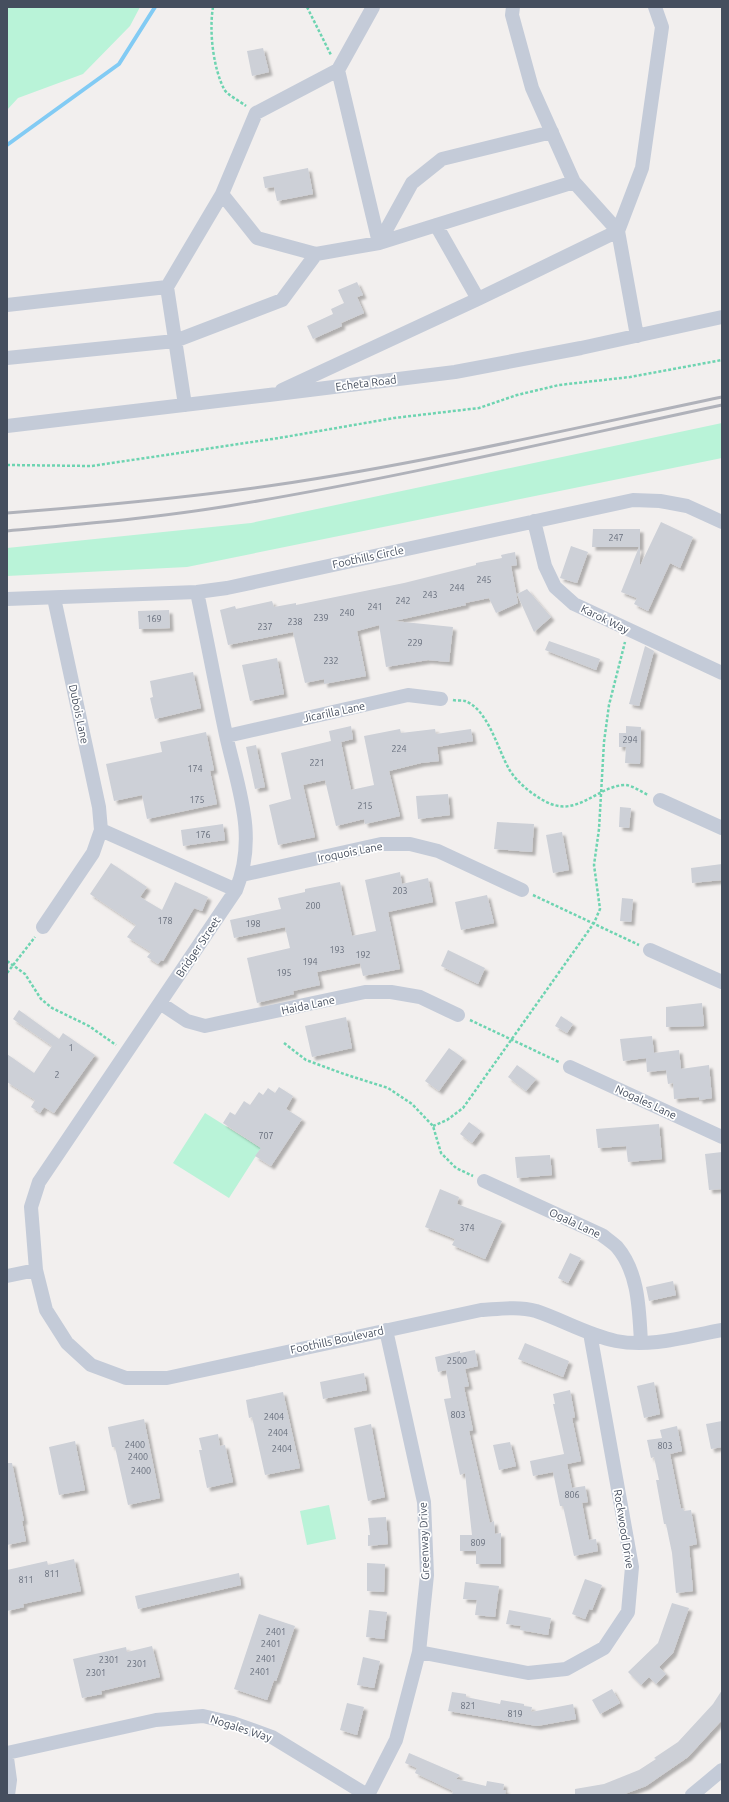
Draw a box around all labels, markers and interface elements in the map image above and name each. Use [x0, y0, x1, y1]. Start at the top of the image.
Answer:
street label: Echeta Road [335, 373, 397, 393]
house number: 247 [608, 533, 624, 543]
street label: Foothills Circle [331, 544, 405, 570]
house number: 245 [476, 575, 492, 585]
house number: 244 [449, 583, 465, 593]
house number: 243 [422, 590, 438, 600]
house number: 242 [395, 596, 411, 606]
house number: 241 [367, 602, 383, 612]
street label: Karok Way [579, 602, 632, 636]
house number: 240 [339, 608, 355, 618]
house number: 239 [313, 613, 329, 623]
house number: 169 [146, 614, 162, 624]
house number: 238 [287, 617, 303, 627]
house number: 237 [257, 622, 273, 632]
house number: 229 [407, 638, 423, 648]
house number: 232 [323, 656, 339, 666]
street label: Dubois Lane [67, 683, 91, 745]
street label: Jicarilla Lane [302, 700, 366, 724]
house number: 294 [622, 735, 638, 745]
house number: 224 [391, 744, 407, 754]
house number: 221 [309, 758, 325, 768]
house number: 174 [187, 764, 203, 774]
house number: 175 [189, 795, 205, 805]
house number: 215 [357, 801, 373, 811]
house number: 176 [195, 830, 211, 840]
street label: Iroquois Lane [316, 840, 384, 864]
house number: 203 [392, 886, 408, 896]
house number: 200 [305, 901, 321, 911]
street label: Bridger Street [173, 914, 223, 979]
house number: 178 [157, 916, 173, 926]
house number: 198 [245, 919, 261, 929]
house number: 193 [329, 945, 345, 955]
house number: 192 [355, 950, 371, 960]
house number: 194 [302, 957, 318, 967]
house number: 195 [276, 968, 292, 978]
street label: Haida Lane [280, 993, 336, 1017]
house number: 1 [68, 1043, 74, 1053]
house number: 2 [54, 1070, 60, 1080]
street label: Nogales Lane [613, 1083, 679, 1121]
house number: 707 [258, 1131, 274, 1141]
street label: Ogala Lane [547, 1206, 603, 1240]
house number: 374 [459, 1223, 475, 1233]
street label: Foothills Boulevard [289, 1324, 385, 1356]
house number: 2500 [447, 1356, 467, 1366]
house number: 803 [450, 1410, 466, 1420]
house number: 2404 [264, 1412, 284, 1422]
house number: 2404 [268, 1428, 288, 1438]
house number: 2400 [125, 1440, 145, 1450]
house number: 803 [657, 1441, 673, 1451]
house number: 2404 [272, 1444, 292, 1454]
house number: 2400 [128, 1452, 148, 1462]
house number: 2400 [131, 1466, 151, 1476]
street label: Rockwood Drive [612, 1488, 636, 1570]
house number: 806 [564, 1490, 580, 1500]
street label: Greenway Drive [417, 1502, 431, 1580]
house number: 809 [470, 1538, 486, 1548]
house number: 811 [44, 1569, 60, 1579]
house number: 811 [18, 1575, 34, 1585]
house number: 2401 [266, 1627, 286, 1637]
house number: 2401 [261, 1639, 281, 1649]
house number: 2401 [256, 1654, 276, 1664]
house number: 2301 [99, 1655, 119, 1665]
house number: 2301 [127, 1659, 147, 1669]
house number: 2401 [250, 1667, 270, 1677]
house number: 2301 [86, 1668, 106, 1678]
house number: 821 [460, 1701, 476, 1711]
house number: 819 [507, 1709, 523, 1719]
street label: Nogales Way [209, 1712, 274, 1744]

